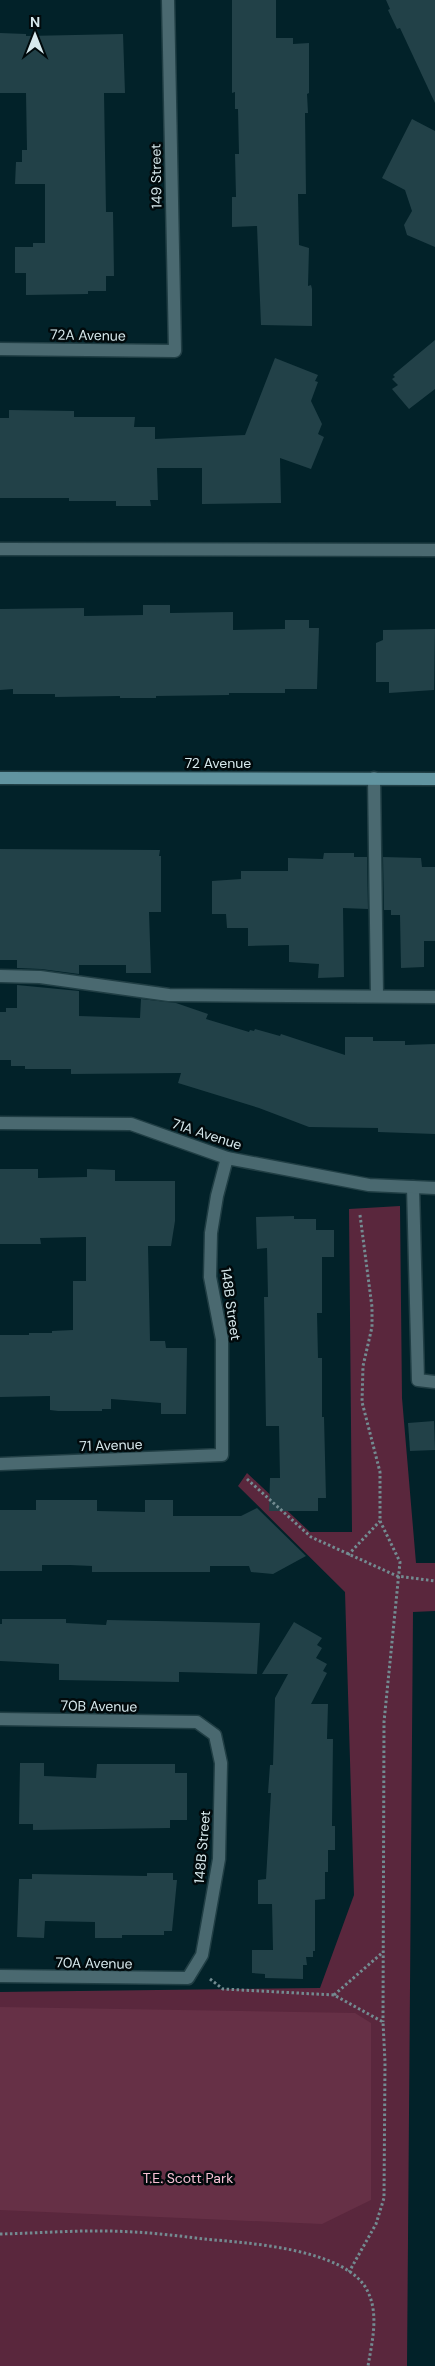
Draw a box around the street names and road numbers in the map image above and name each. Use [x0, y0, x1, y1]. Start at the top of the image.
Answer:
street label: 149 Street [146, 143, 166, 209]
street label: 72A Avenue [50, 325, 126, 345]
street label: 72 Avenue [185, 754, 251, 772]
street label: 71A Avenue [170, 1114, 244, 1154]
street label: 148B Street [217, 1266, 245, 1342]
street label: 71 Avenue [79, 1435, 143, 1455]
street label: 70B Avenue [61, 1696, 137, 1716]
street label: 148B Street [190, 1810, 214, 1884]
street label: 70A Avenue [55, 1953, 133, 1973]

